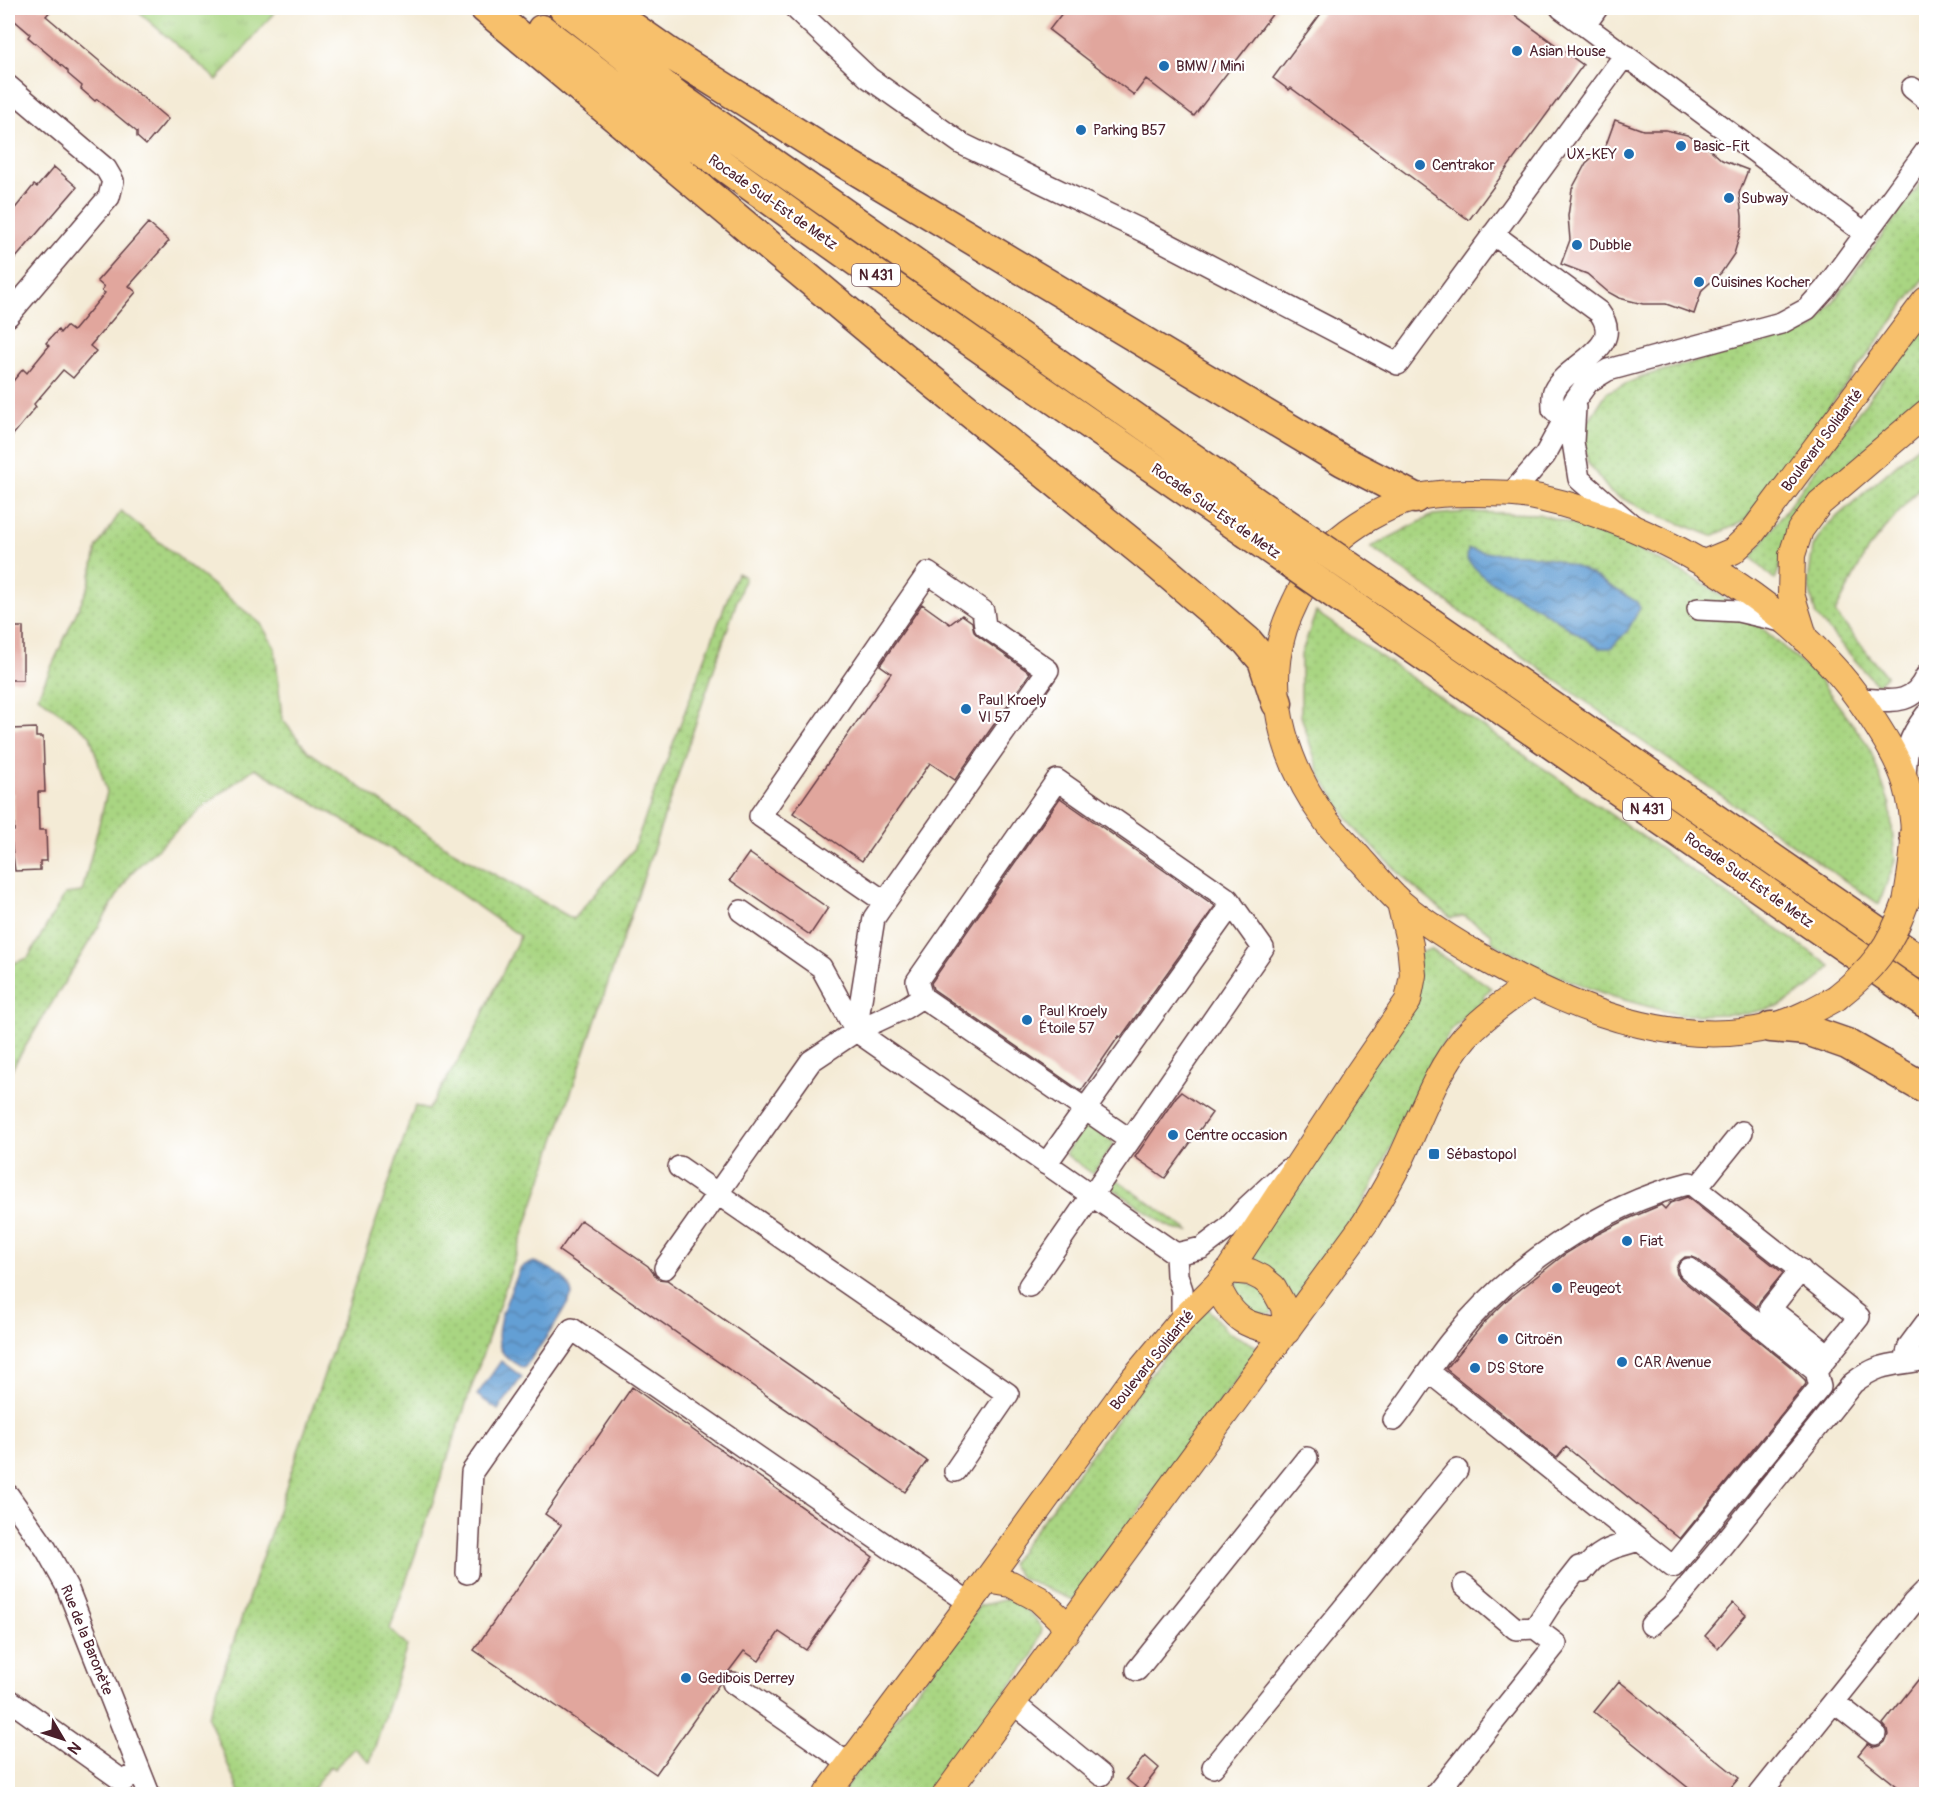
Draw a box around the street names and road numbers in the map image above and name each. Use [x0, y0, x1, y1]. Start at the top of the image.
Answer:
street label: Rocade Sud-Est de Metz [704, 151, 841, 254]
road number: N 431 [852, 264, 900, 286]
street label: Boulevard Solidarité [1778, 385, 1867, 495]
street label: Rocade Sud-Est de Metz [1147, 460, 1284, 563]
road number: N 431 [1623, 798, 1671, 820]
street label: Rocade Sud-Est de Metz [1680, 829, 1817, 932]
street label: Boulevard Solidarité [1106, 1306, 1199, 1414]
street label: Rue de la Baronète [56, 1582, 118, 1699]

